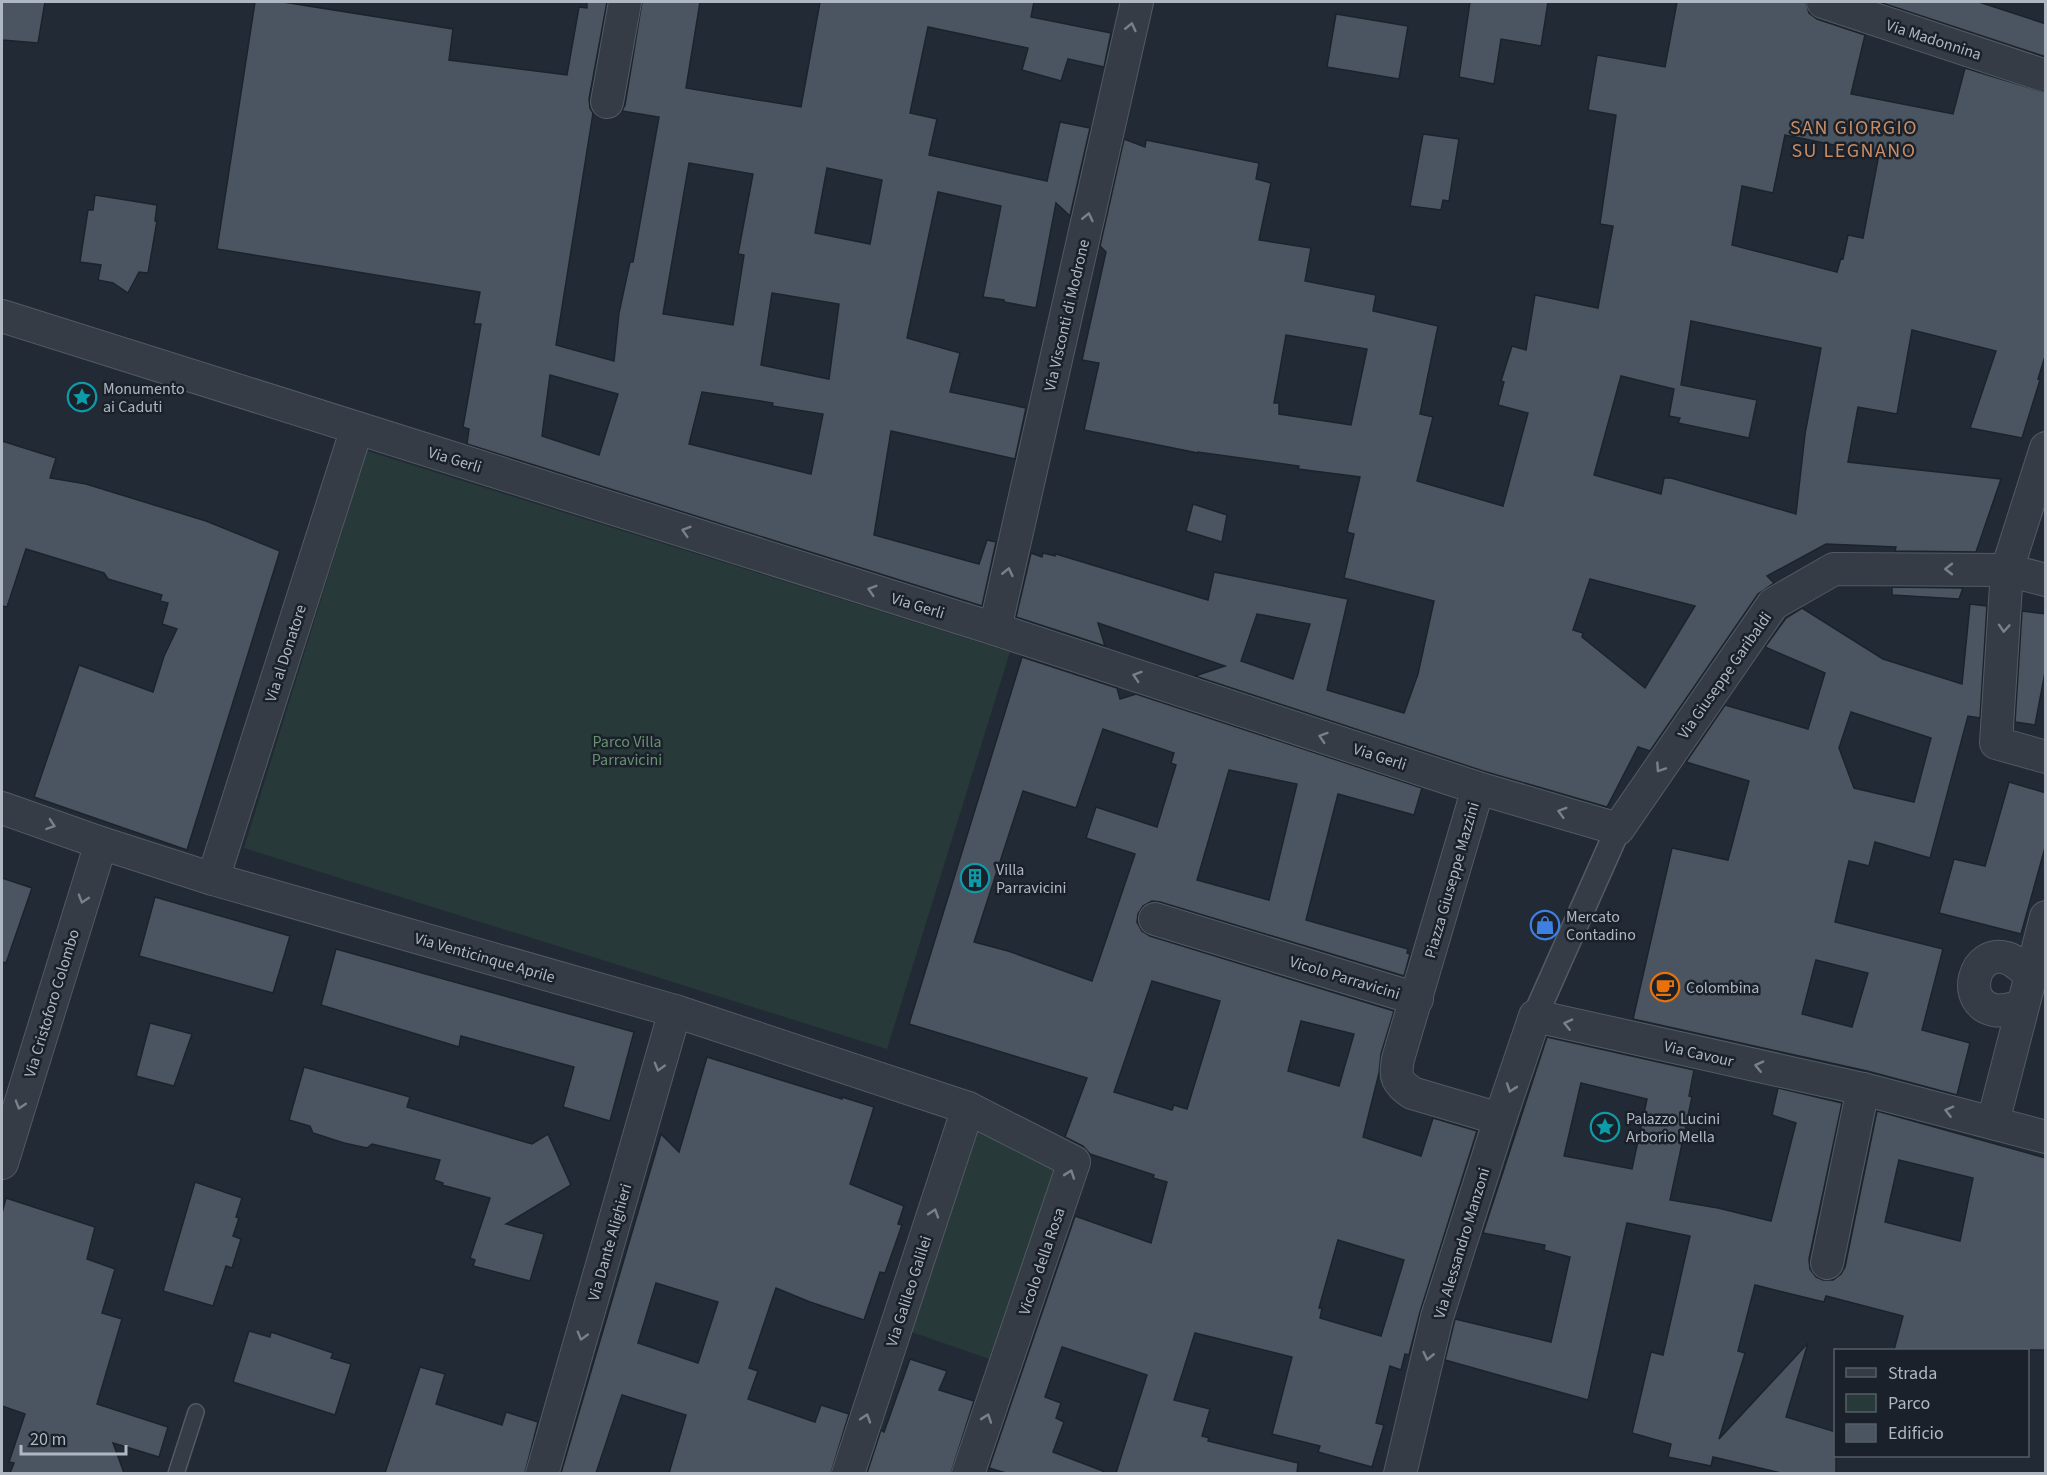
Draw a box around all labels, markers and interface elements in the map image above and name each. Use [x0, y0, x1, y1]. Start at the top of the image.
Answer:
street label: Via Madonnina [1883, 14, 1984, 66]
one-way arrow [1124, 23, 1137, 33]
district label: SAN GIORGIO SU LEGNANO [1790, 114, 1918, 165]
one-way arrow [1081, 213, 1094, 223]
street label: Via Visconti di Modrone [1039, 237, 1095, 393]
place label: Monumento ai Caduti [103, 378, 185, 418]
place icon: Monumento ai Caduti [66, 381, 98, 413]
street label: Via Gerli [425, 441, 484, 478]
one-way arrow [681, 526, 692, 539]
one-way arrow [1944, 563, 1953, 575]
one-way arrow [1001, 567, 1014, 577]
one-way arrow [867, 585, 878, 597]
street label: Via Gerli [888, 587, 947, 624]
street label: Via al Donatore [260, 602, 312, 705]
street label: Via Giuseppe Garibaldi [1673, 608, 1777, 744]
one-way arrow [1997, 624, 2010, 633]
one-way arrow [1133, 670, 1143, 683]
park label: Parco Villa Parravicini [592, 731, 662, 771]
one-way arrow [1318, 732, 1329, 744]
street label: Via Gerli [1350, 738, 1409, 776]
one-way arrow [1656, 761, 1667, 772]
street label: Piazza Giuseppe Mazzini [1419, 800, 1485, 961]
one-way arrow [1557, 807, 1568, 819]
one-way arrow [45, 818, 56, 831]
place label: Villa Parravicini [996, 859, 1067, 899]
building icon: Villa Parravicini [959, 862, 991, 894]
one-way arrow [78, 893, 91, 904]
place label: Mercato Contadino [1566, 906, 1636, 946]
shop icon: Mercato Contadino [1529, 909, 1561, 941]
street label: Via Cristoforo Colombo [19, 926, 85, 1080]
street label: Via Venticinque Aprile [412, 927, 558, 989]
street label: Vicolo Parravicini [1287, 951, 1403, 1005]
cafe icon: Colombina [1649, 971, 1681, 1003]
place label: Colombina [1686, 977, 1759, 999]
one-way arrow [1564, 1018, 1574, 1031]
street label: Via Cavour [1662, 1035, 1736, 1073]
one-way arrow [1754, 1060, 1764, 1073]
one-way arrow [654, 1061, 666, 1072]
one-way arrow [1505, 1082, 1518, 1093]
one-way arrow [14, 1099, 27, 1110]
one-way arrow [1944, 1106, 1954, 1118]
place label: Palazzo Lucini Arborio Mella [1626, 1108, 1720, 1148]
place icon: Palazzo Lucini Arborio Mella [1589, 1111, 1621, 1143]
street label: Via Alessandro Manzoni [1428, 1165, 1495, 1322]
one-way arrow [1063, 1169, 1076, 1180]
street label: Via Dante Alighieri [583, 1181, 637, 1304]
street label: Vicolo della Rosa [1013, 1205, 1071, 1318]
one-way arrow [926, 1208, 939, 1219]
street label: Via Galileo Galilei [881, 1233, 937, 1349]
one-way arrow [577, 1330, 589, 1340]
legend [1834, 1349, 2029, 1457]
one-way arrow [1422, 1351, 1435, 1361]
text: Strada [1888, 1361, 1937, 1386]
text: Parco [1888, 1391, 1930, 1416]
one-way arrow [859, 1413, 872, 1424]
one-way arrow [980, 1413, 992, 1424]
scale bar [21, 1418, 126, 1456]
text: Edificio [1888, 1421, 1944, 1446]
text: 20 m [30, 1427, 66, 1452]

